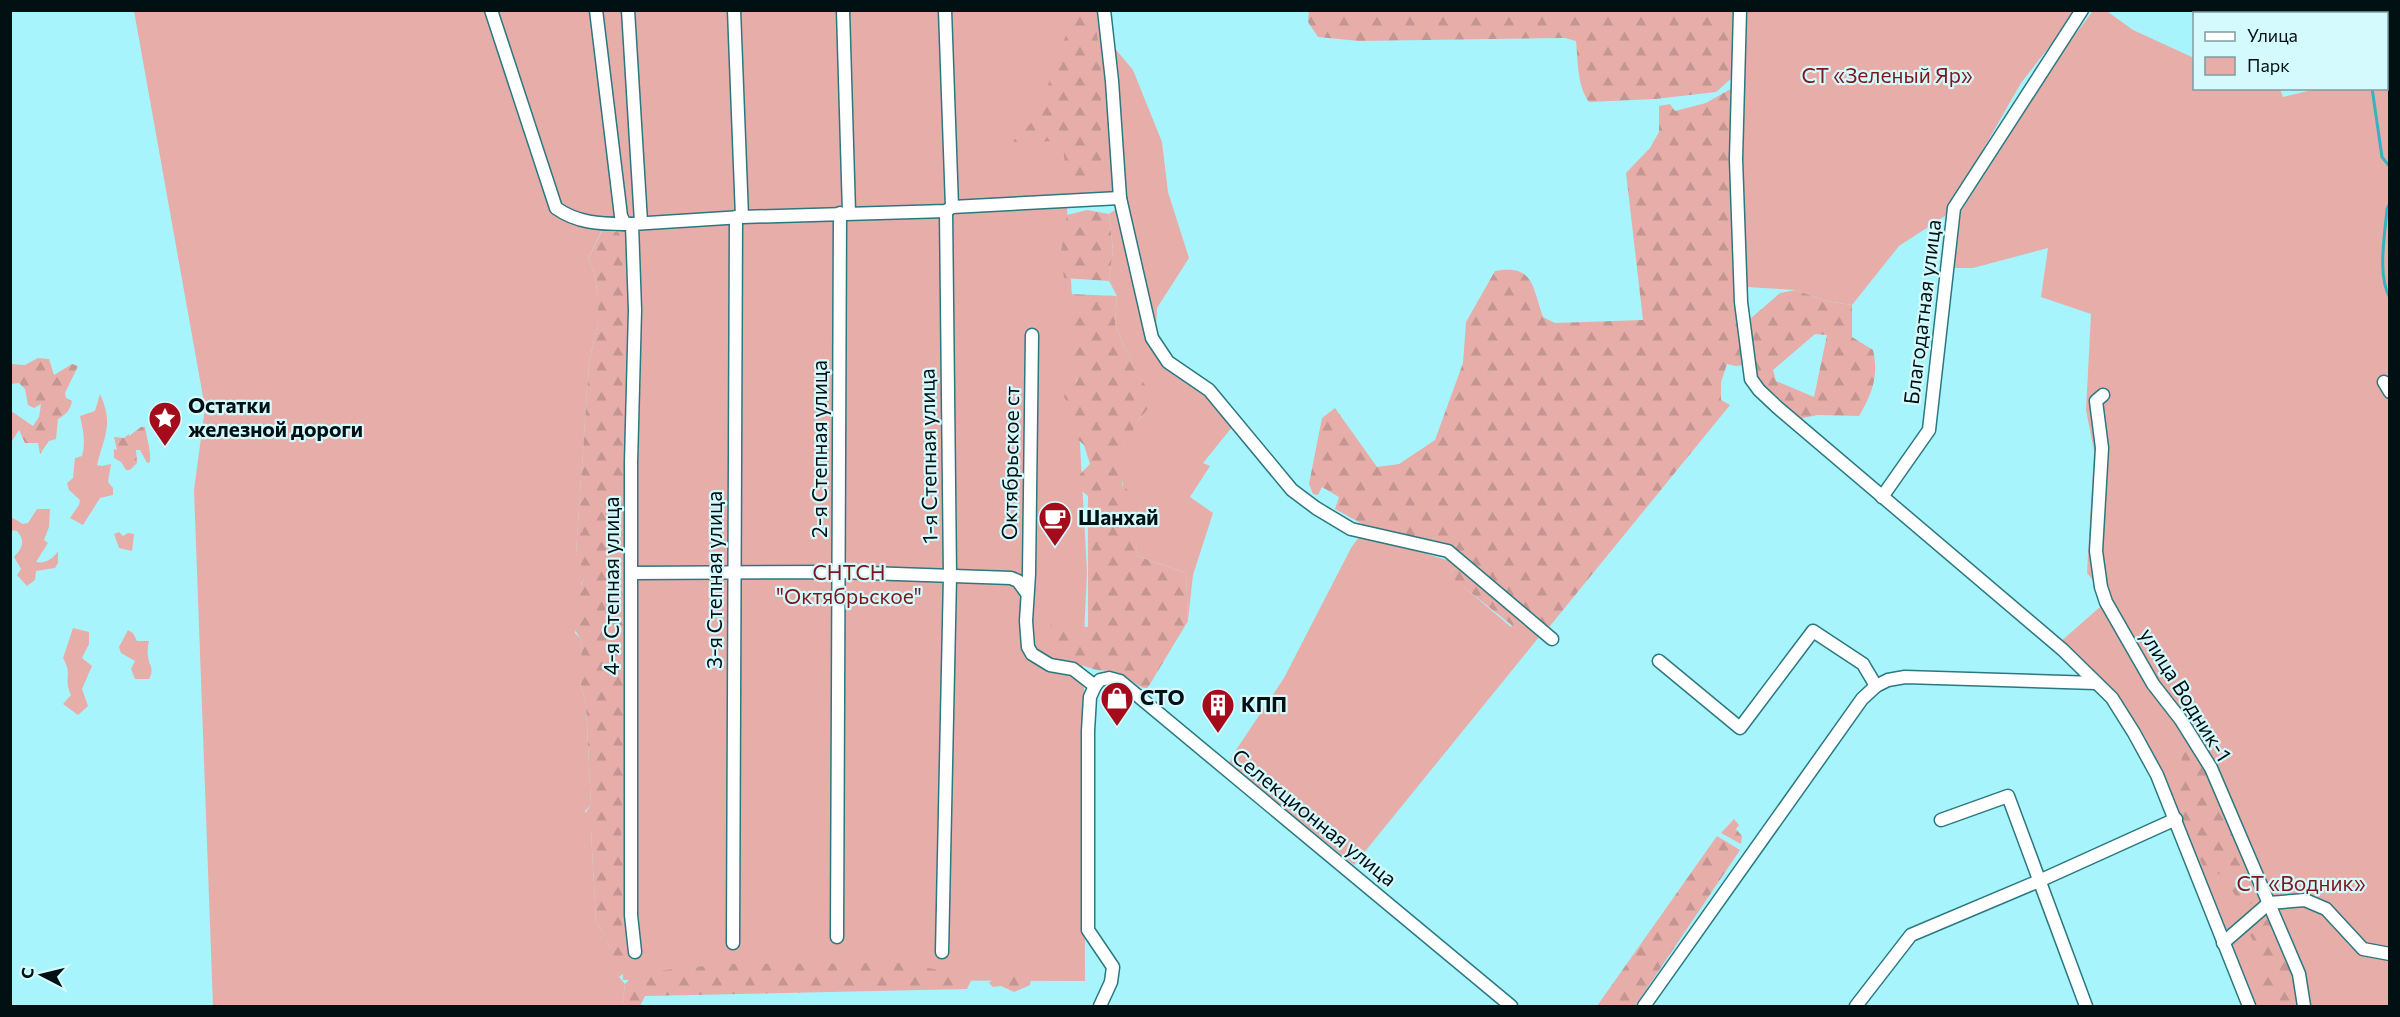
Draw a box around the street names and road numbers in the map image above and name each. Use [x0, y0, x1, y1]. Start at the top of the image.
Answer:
street label: Благодатная улица [1898, 218, 1945, 406]
street label: 2-я Степная улица [806, 360, 831, 538]
street label: 1-я Степная улица [913, 368, 942, 544]
street label: Октябрьское ст [996, 386, 1023, 540]
street label: 3-я Степная улица [701, 491, 726, 669]
street label: 4-я Степная улица [598, 497, 623, 675]
street label: улица Водник-1 [2135, 623, 2237, 765]
street label: Селекционная улица [1228, 743, 1402, 891]

